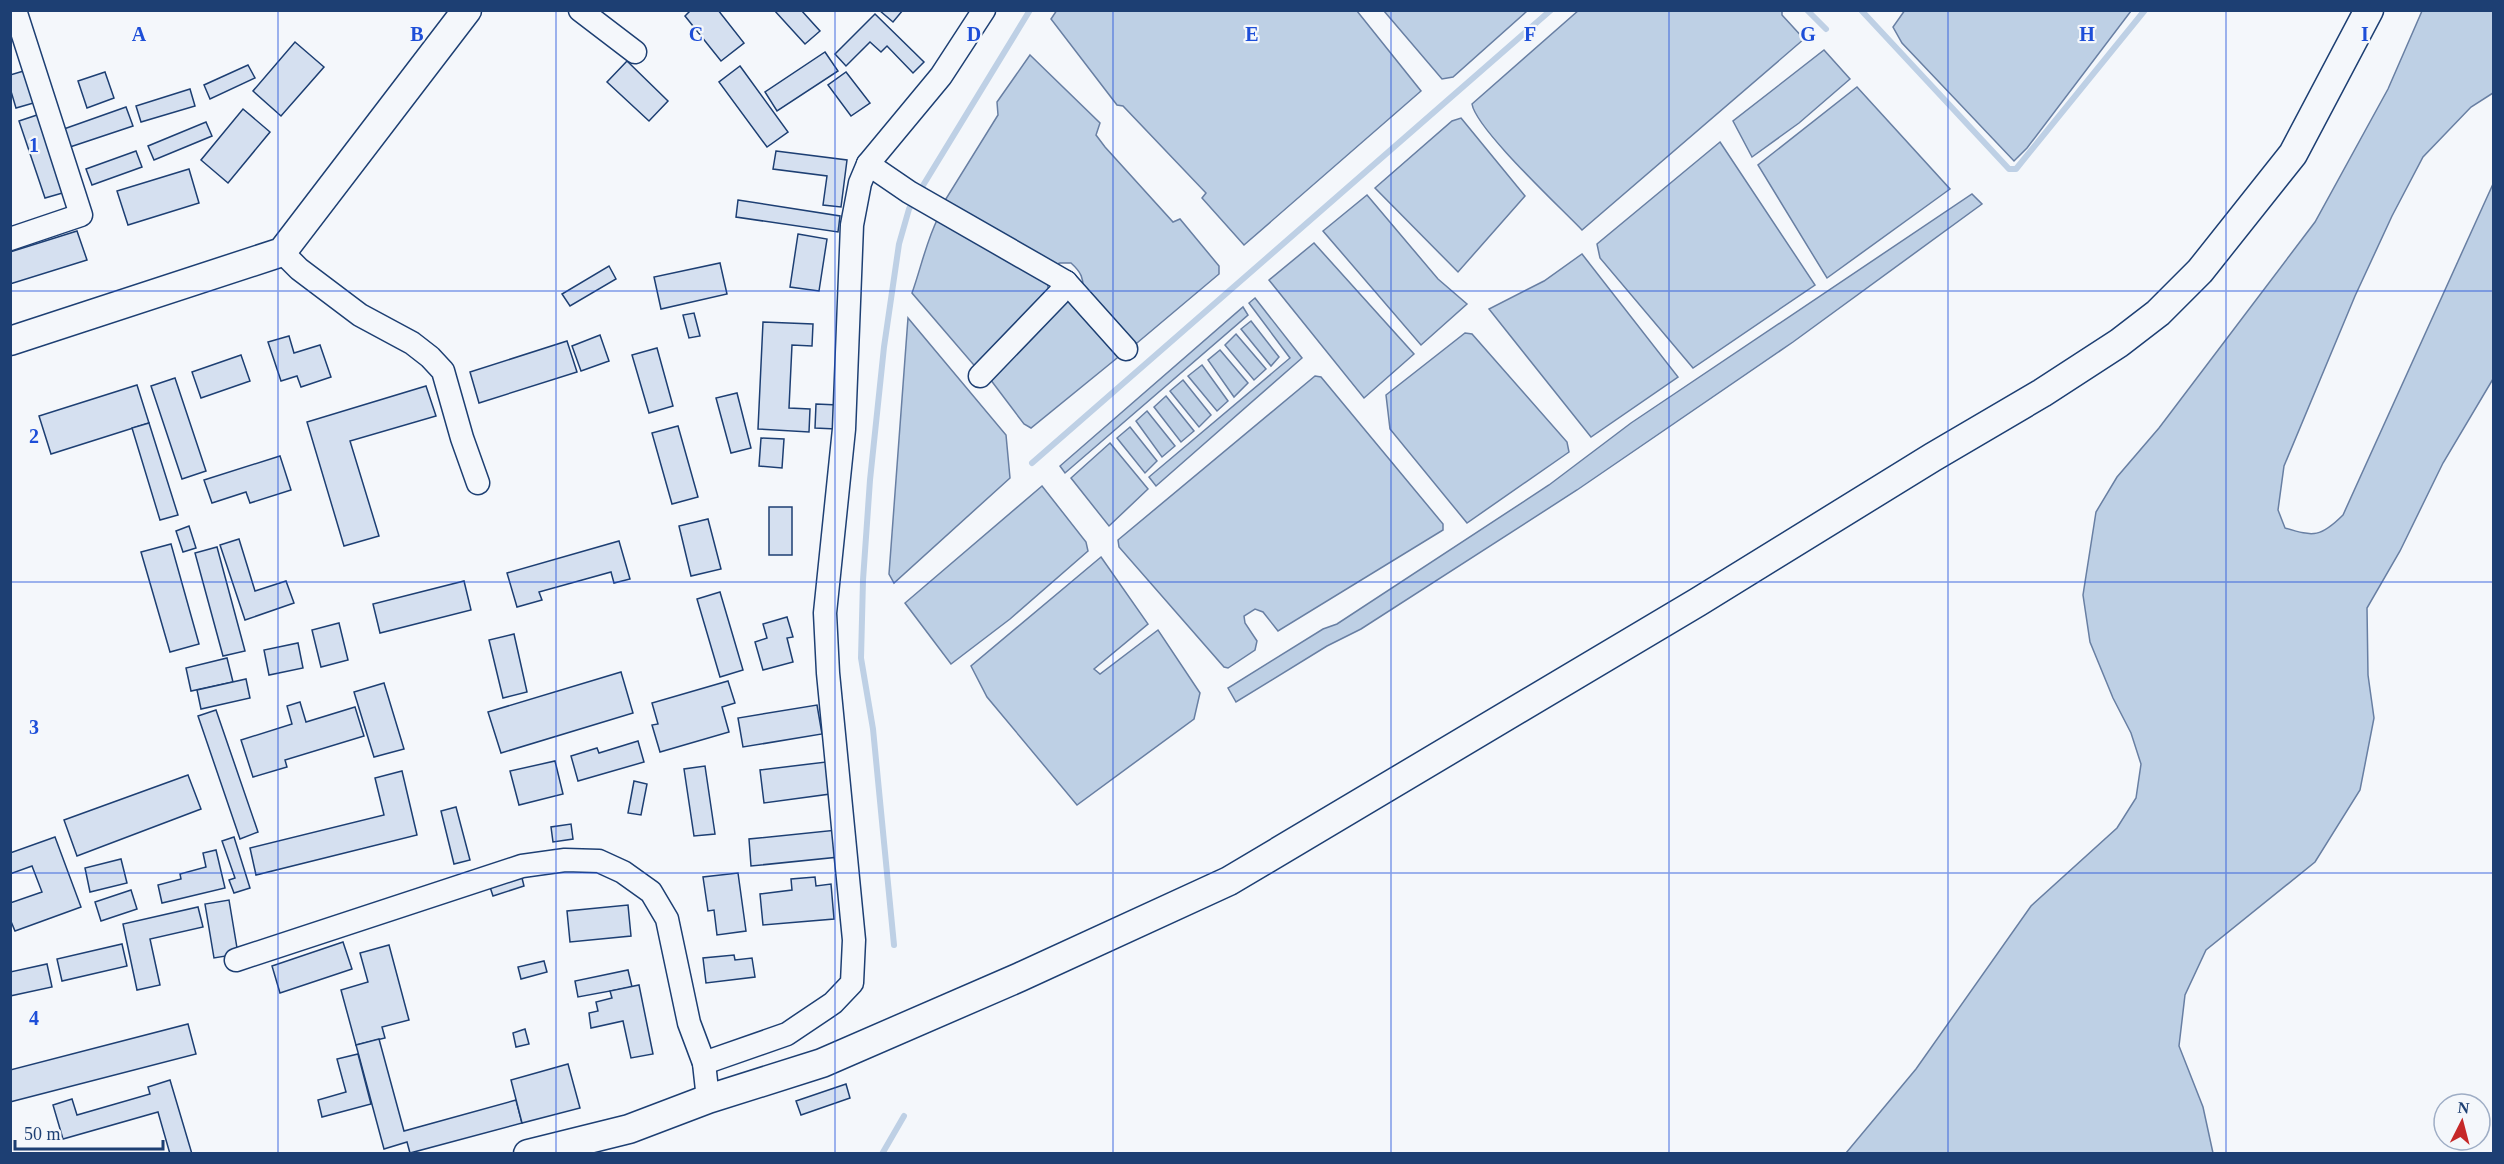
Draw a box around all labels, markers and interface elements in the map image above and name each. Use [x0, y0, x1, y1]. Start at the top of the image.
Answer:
text: A [132, 23, 147, 45]
text: B [410, 23, 424, 45]
text: C [689, 23, 703, 45]
text: D [967, 23, 981, 45]
text: E [1245, 23, 1259, 45]
text: F [1524, 23, 1536, 45]
text: G [1800, 23, 1816, 45]
text: H [2079, 23, 2095, 45]
text: I [2361, 23, 2369, 45]
text: 1 [29, 134, 39, 156]
text: 2 [29, 425, 39, 447]
text: 3 [29, 716, 39, 738]
text: 4 [29, 1007, 39, 1029]
north arrow [2432, 1092, 2492, 1152]
text: N [2457, 1099, 2471, 1117]
scale bar [15, 1113, 164, 1151]
text: 50 m [24, 1124, 61, 1144]

